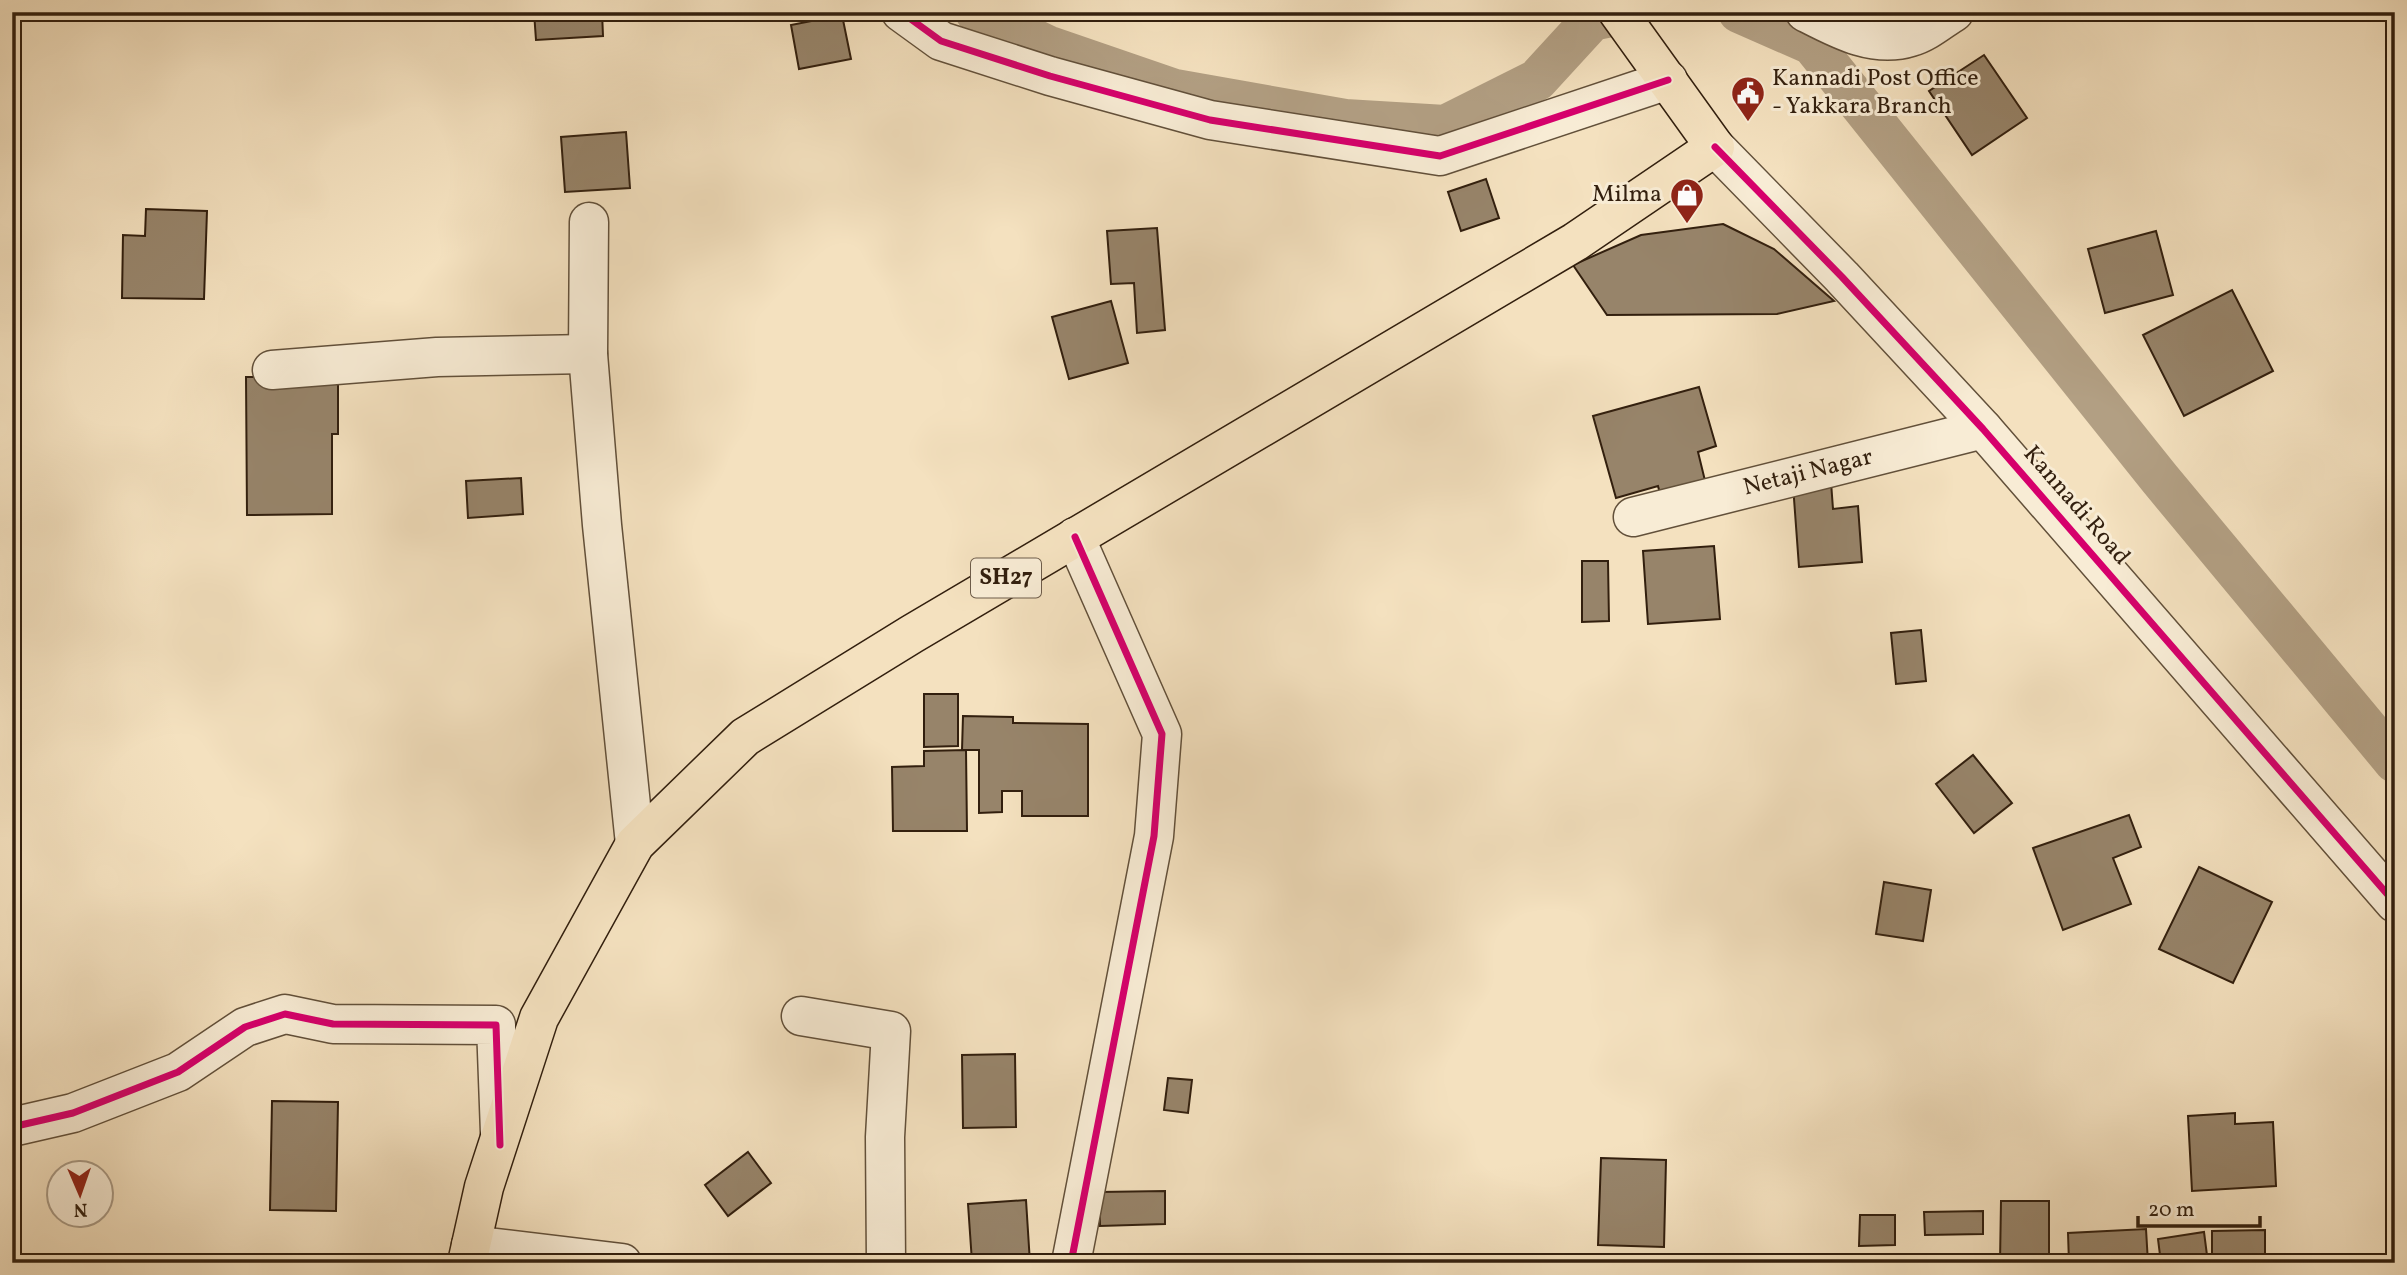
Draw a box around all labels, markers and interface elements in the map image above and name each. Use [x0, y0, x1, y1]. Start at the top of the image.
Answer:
place label: Kannadi Post Office - Yakkara Branch [1772, 62, 1979, 124]
public building icon: Kannadi Post Office - Yakkara Branch [1729, 74, 1767, 123]
shop icon: Milma [1668, 176, 1706, 225]
place label: Milma [1592, 178, 1662, 212]
street label: Kannadi Road [2014, 439, 2138, 573]
street label: Netaji Nagar [1740, 440, 1876, 506]
road number: SH27 [971, 558, 1041, 598]
north arrow [46, 1160, 116, 1230]
scale bar [2138, 1184, 2260, 1228]
text: N [73, 1196, 88, 1222]
text: 20 m [2148, 1196, 2194, 1225]

